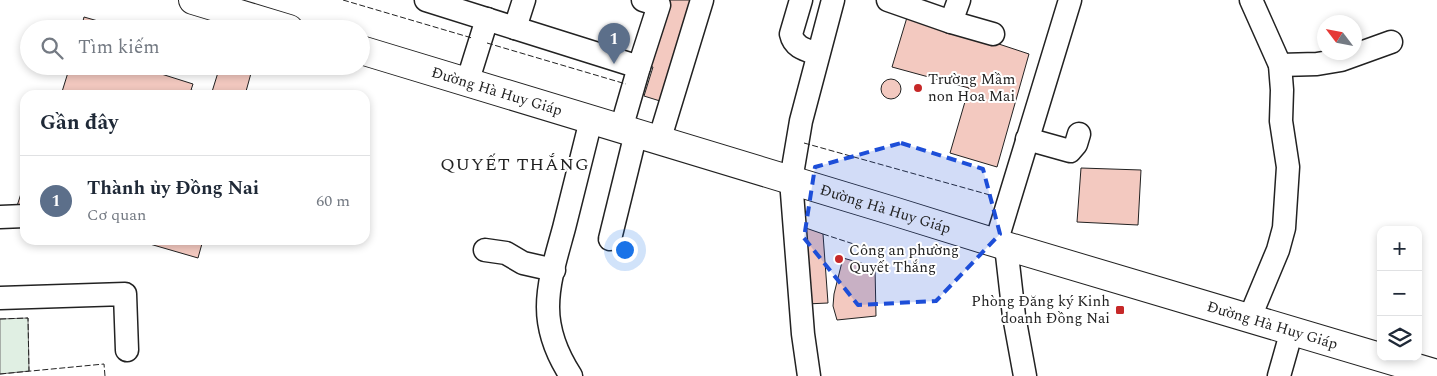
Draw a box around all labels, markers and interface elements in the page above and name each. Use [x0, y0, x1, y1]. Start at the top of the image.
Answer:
north arrow [1317, 15, 1362, 60]
search box [20, 20, 370, 75]
pin: 1 [598, 23, 630, 64]
text: Tìm kiếm [78, 33, 160, 62]
icon: search [38, 34, 66, 62]
street label: Đường Hà Huy Giáp [429, 60, 565, 122]
place label: Trường Mầm non Hoa Mai [928, 68, 1015, 108]
marker: Trường Mầm non Hoa Mai [912, 82, 924, 94]
text: Gần đây [40, 107, 118, 139]
district label: QUYẾT THẮNG [440, 151, 590, 178]
text: Thành ủy Đồng Nai [87, 174, 259, 203]
street label: Đường Hà Huy Giáp [817, 178, 954, 240]
text: 1 [52, 189, 60, 213]
text: 60 m [316, 189, 350, 213]
text: Cơ quan [87, 203, 146, 227]
map controls [1377, 226, 1422, 361]
button: + [1377, 226, 1422, 271]
your location [612, 237, 638, 263]
place label: Công an phường Quyết Thắng [849, 239, 959, 279]
marker: Công an phường Quyết Thắng [833, 253, 845, 265]
button: − [1377, 271, 1422, 316]
place label: Phòng Đăng ký Kinh doanh Đồng Nai [971, 290, 1110, 330]
street label: Đường Hà Huy Giáp [1204, 295, 1341, 355]
marker: Phòng Đăng ký Kinh doanh Đồng Nai [1114, 304, 1126, 316]
button: layers [1377, 316, 1422, 361]

